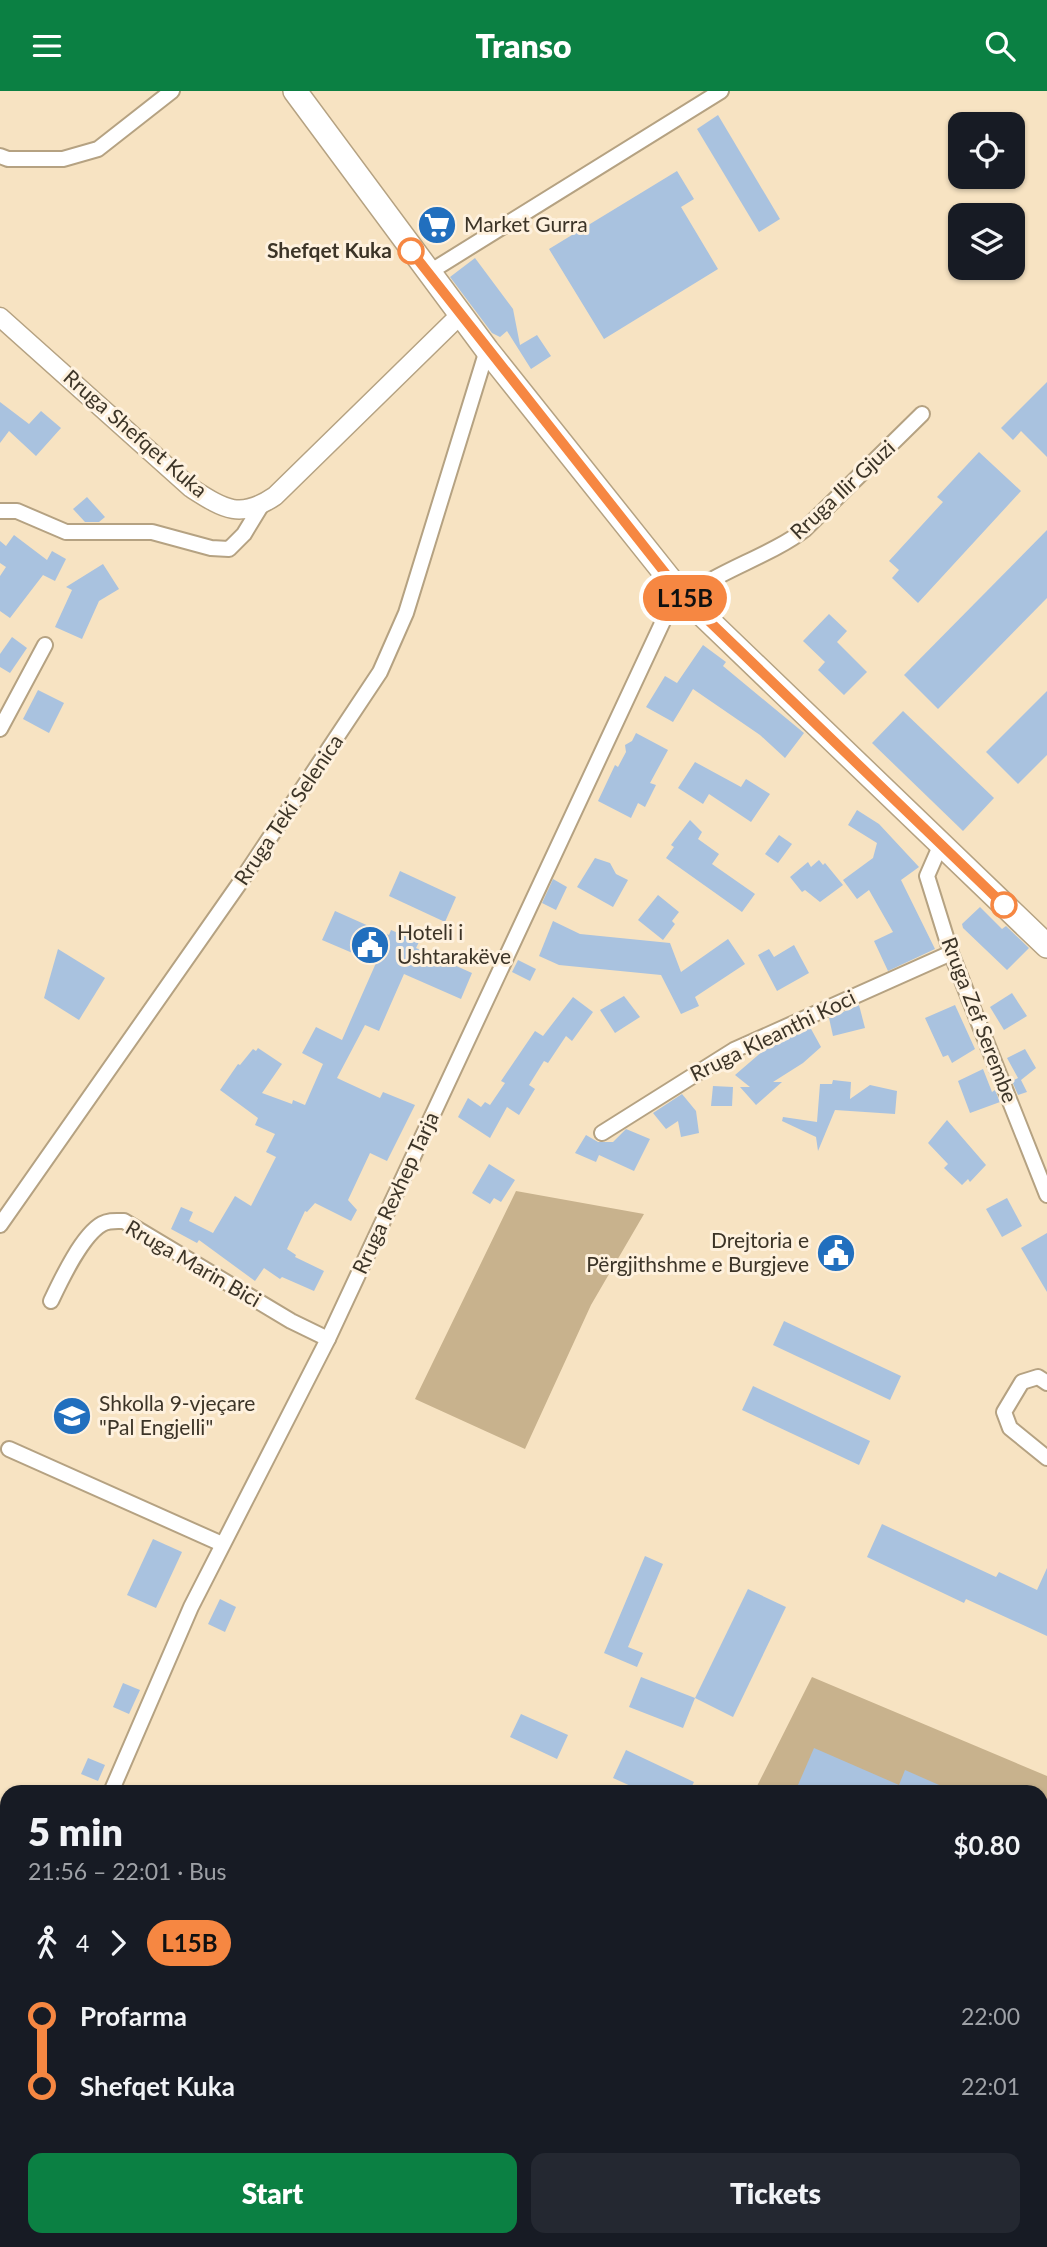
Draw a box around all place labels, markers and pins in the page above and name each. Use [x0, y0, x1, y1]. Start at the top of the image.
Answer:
supermarket icon: Market Gurra [416, 204, 458, 246]
place label: Market Gurra [464, 211, 588, 236]
place label: Shefqet Kuka [267, 237, 392, 262]
marker: Shefqet Kuka [398, 238, 424, 264]
unlabelled marker [991, 892, 1017, 918]
place label: Hoteli i Ushtarakëve [397, 919, 511, 968]
public building icon: Hoteli i Ushtarakëve [349, 924, 391, 966]
place label: Drejtoria e Përgjithshme e Burgjeve [586, 1227, 809, 1276]
public building icon: Drejtoria e Përgjithshme e Burgjeve [815, 1232, 857, 1274]
place label: Shkolla 9-vjeçare "Pal Engjelli" [99, 1390, 255, 1439]
school or university icon: Shkolla 9-vjeçare "Pal Engjelli" [51, 1395, 93, 1437]

